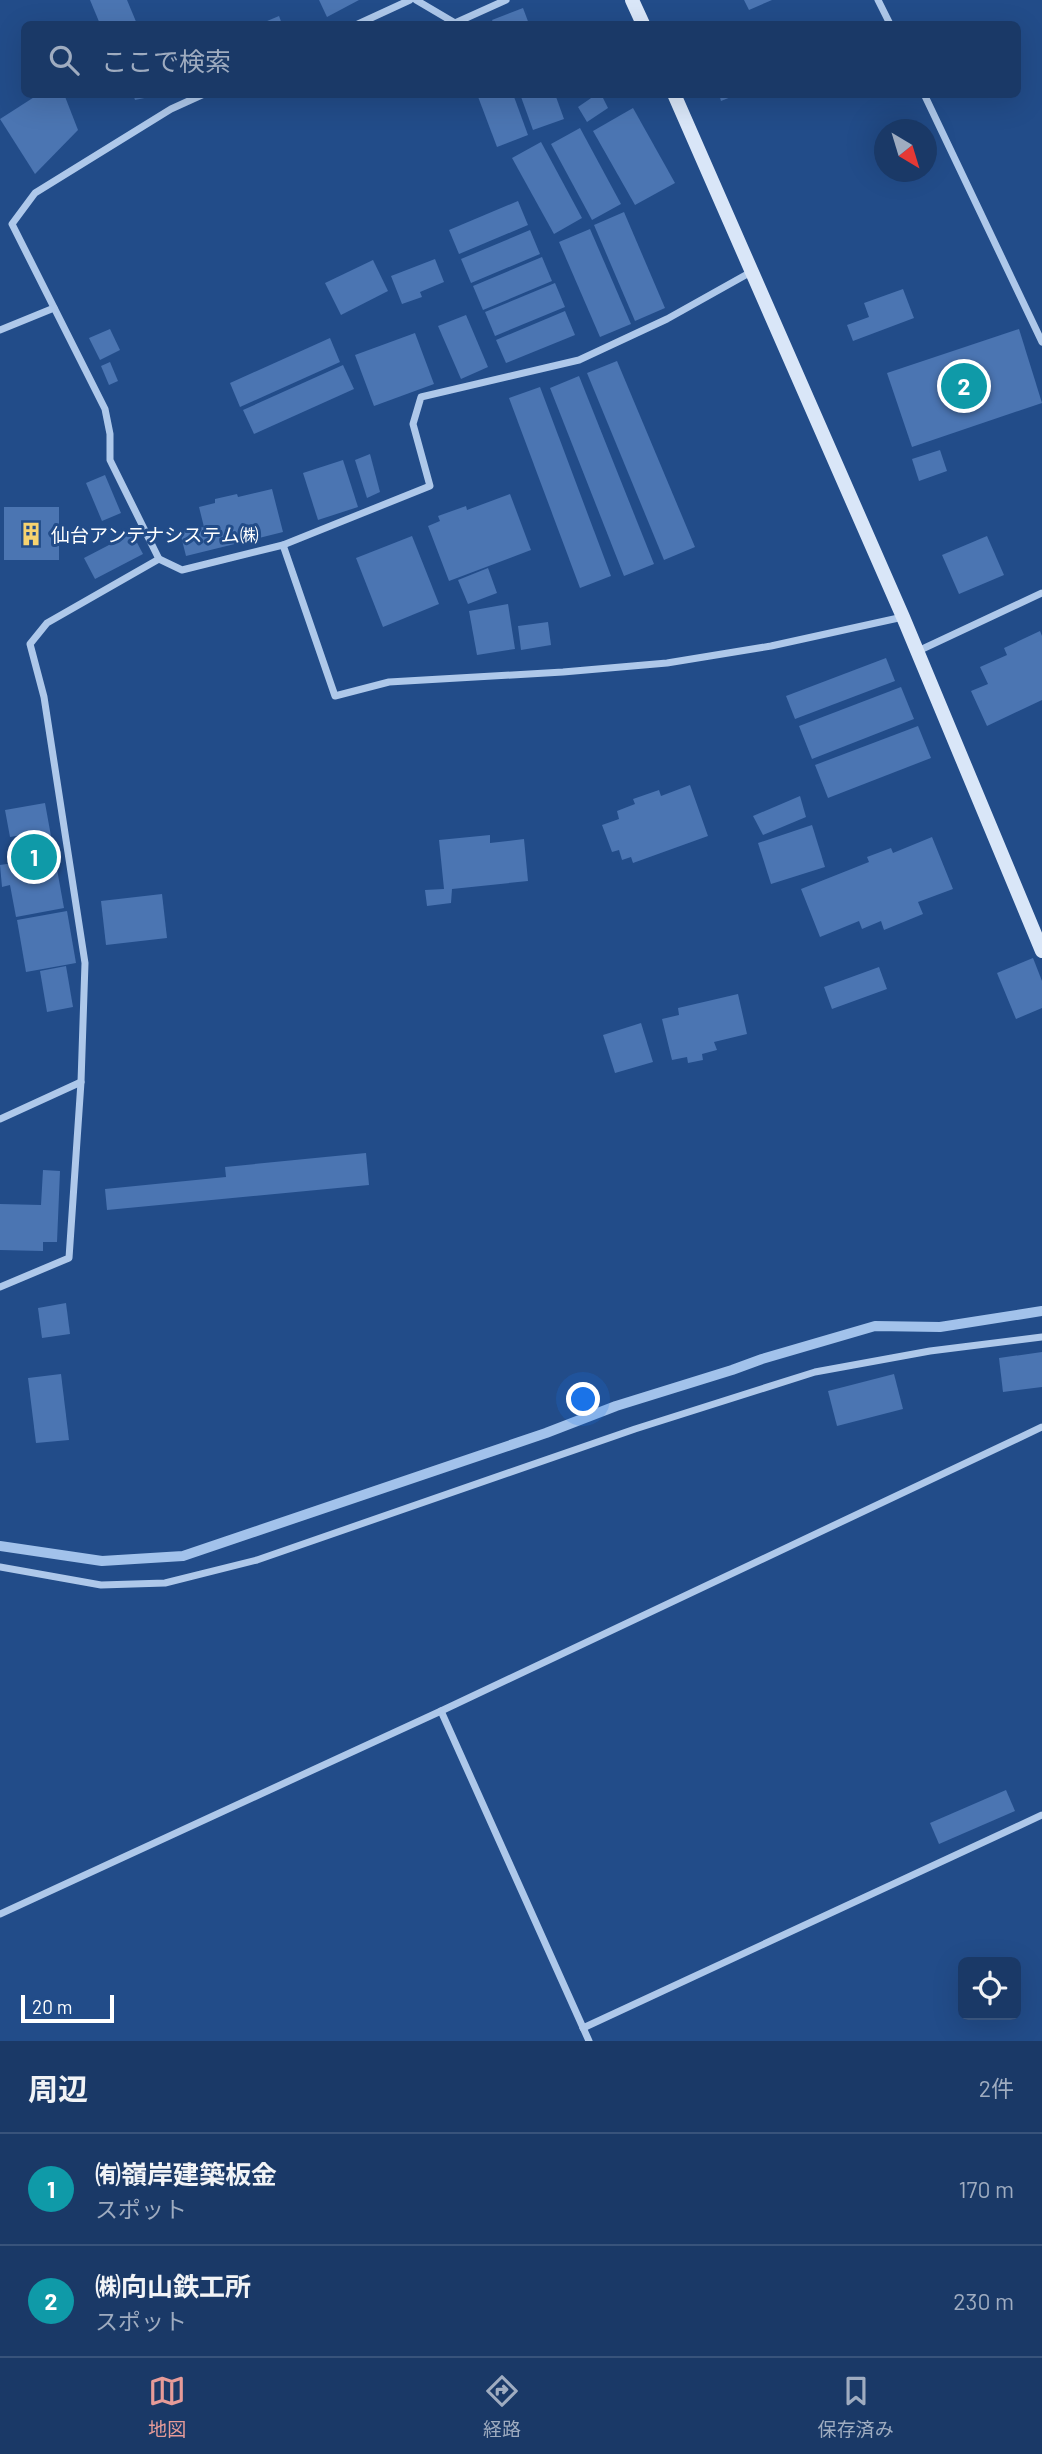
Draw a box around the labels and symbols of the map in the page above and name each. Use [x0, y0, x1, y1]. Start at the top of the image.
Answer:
north arrow [874, 119, 937, 182]
pin: 2 [941, 360, 987, 412]
building icon: 仙台アンテナシステム㈱ [17, 520, 45, 548]
place label: 仙台アンテナシステム㈱ [51, 523, 259, 546]
pin: 1 [11, 831, 57, 883]
your location [566, 1382, 600, 1416]
scale bar [21, 1992, 114, 2024]

